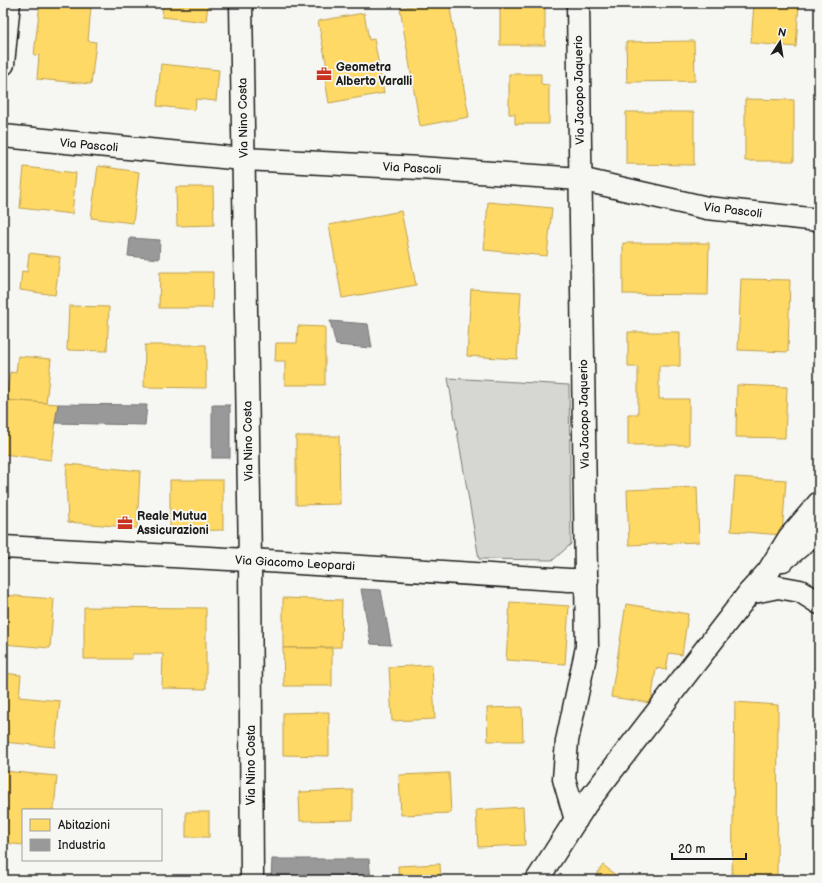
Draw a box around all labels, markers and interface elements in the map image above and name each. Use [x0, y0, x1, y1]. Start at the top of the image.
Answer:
north arrow [760, 22, 800, 62]
text: N [777, 25, 787, 40]
street label: Via Jacopo Jaquerio [571, 35, 588, 145]
place label: Geometra Alberto Varalli [335, 60, 412, 89]
office icon: Geometra Alberto Varalli [315, 65, 333, 83]
street label: Via Nino Costa [235, 78, 252, 158]
street label: Via Pascoli [59, 135, 119, 156]
street label: Via Pascoli [382, 159, 442, 178]
street label: Via Pascoli [703, 199, 763, 222]
street label: Via Jacopo Jaquerio [576, 359, 593, 469]
street label: Via Nino Costa [240, 401, 257, 481]
place label: Reale Mutua Assicurazioni [136, 509, 209, 538]
office icon: Reale Mutua Assicurazioni [116, 514, 134, 532]
street label: Via Giacomo Leopardi [235, 553, 355, 574]
street label: Via Nino Costa [244, 725, 259, 805]
legend [22, 809, 162, 861]
text: Abitazioni [58, 818, 110, 833]
scale bar [672, 835, 746, 861]
text: Industria [58, 838, 106, 853]
text: 20 m [678, 842, 705, 857]

